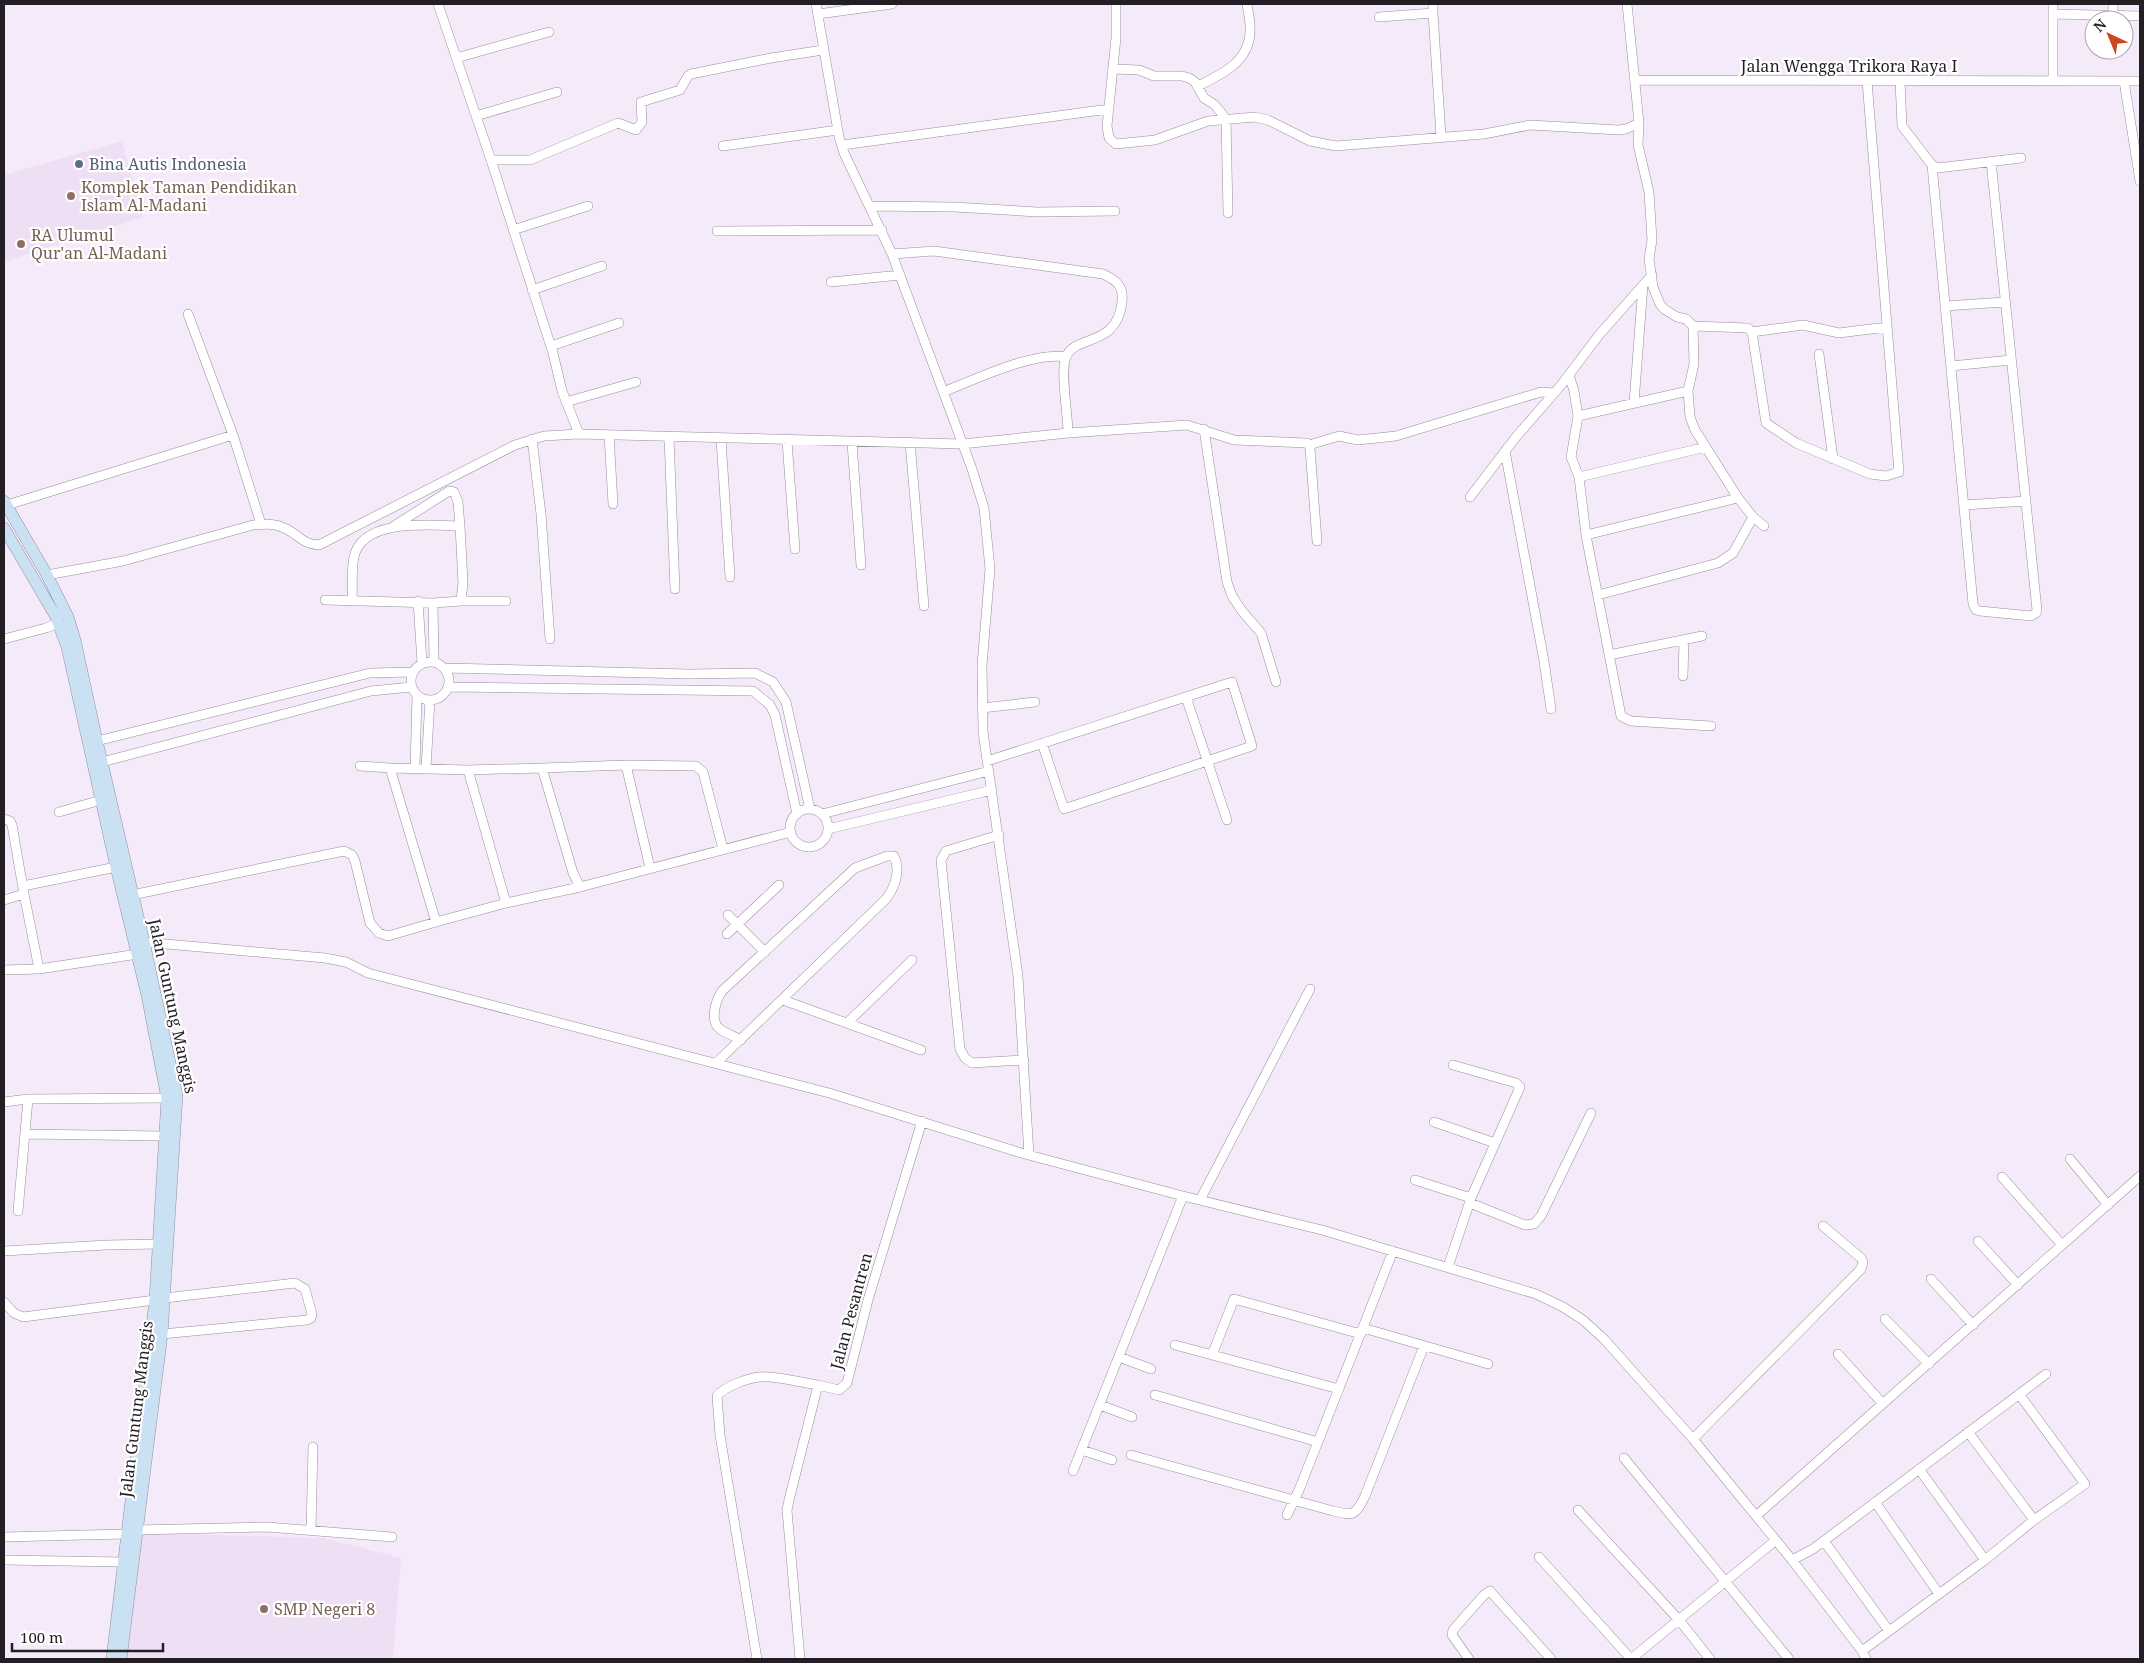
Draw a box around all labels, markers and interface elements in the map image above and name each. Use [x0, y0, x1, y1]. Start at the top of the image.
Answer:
north arrow [2084, 10, 2134, 60]
text: N [2089, 15, 2110, 36]
street label: Jalan Wengga Trikora Raya I [1740, 55, 1957, 77]
place label: Bina Autis Indonesia [89, 153, 247, 175]
marker: Bina Autis Indonesia [73, 158, 85, 170]
place label: Komplek Taman Pendidikan Islam Al-Madani [81, 176, 297, 216]
marker: Komplek Taman Pendidikan Islam Al-Madani [65, 190, 77, 202]
place label: RA Ulumul Qur'an Al-Madani [31, 224, 167, 264]
marker: RA Ulumul Qur'an Al-Madani [15, 238, 27, 250]
street label: Jalan Guntung Manggis [144, 916, 202, 1095]
street label: Jalan Pesantren [825, 1250, 877, 1373]
street label: Jalan Guntung Manggis [114, 1319, 158, 1500]
place label: SMP Negeri 8 [274, 1598, 375, 1620]
marker: SMP Negeri 8 [258, 1603, 270, 1615]
scale bar [12, 1620, 164, 1652]
text: 100 m [20, 1627, 63, 1647]

